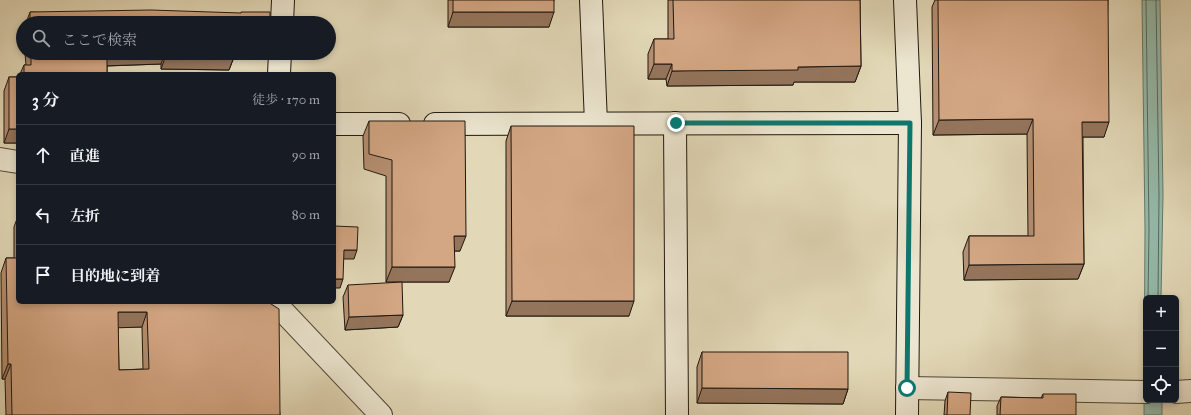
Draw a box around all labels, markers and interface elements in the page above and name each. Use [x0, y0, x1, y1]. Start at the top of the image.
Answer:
search box [16, 16, 336, 60]
icon: search [30, 27, 52, 49]
text: ここで検索 [62, 31, 137, 49]
text: 3 分 [32, 90, 59, 111]
text: 徒歩 · 170 m [252, 92, 320, 108]
route end [667, 114, 685, 132]
icon: ahead [32, 144, 54, 166]
text: 直進 [70, 147, 100, 165]
text: 90 m [292, 147, 320, 163]
icon: left [32, 204, 54, 226]
text: 左折 [70, 207, 100, 225]
text: 80 m [292, 207, 320, 223]
icon: arrive [32, 264, 54, 286]
text: 目的地に到着 [70, 267, 160, 285]
map controls [1143, 295, 1179, 403]
button: + [1143, 295, 1179, 331]
button: − [1143, 331, 1179, 367]
button: locate [1143, 367, 1179, 403]
route start [898, 379, 916, 397]

